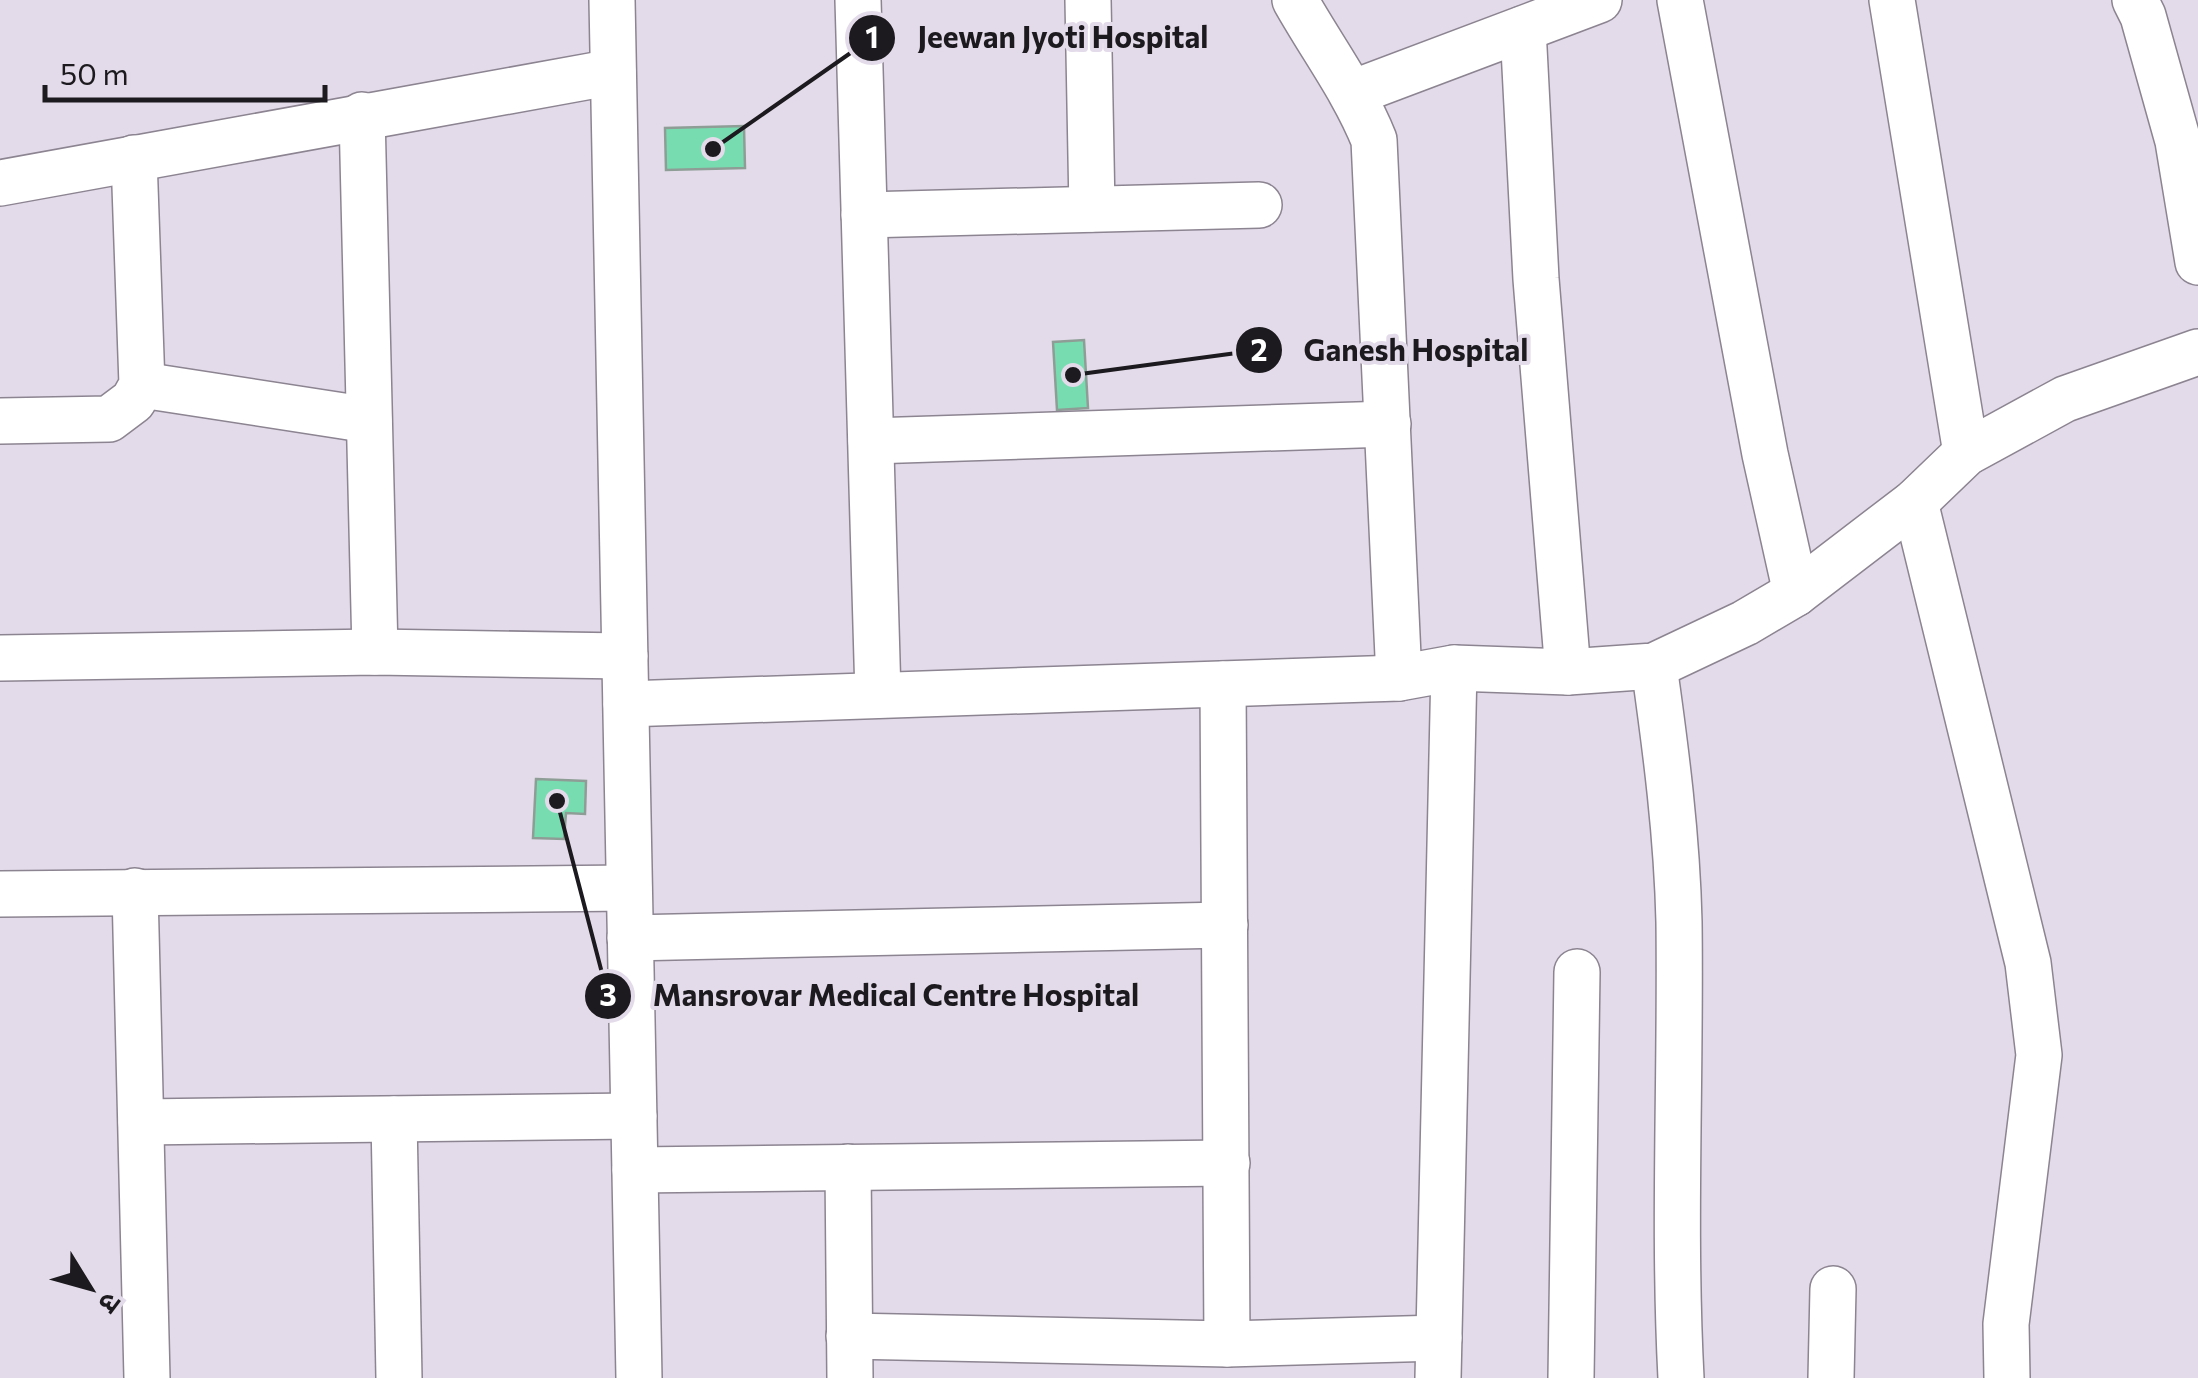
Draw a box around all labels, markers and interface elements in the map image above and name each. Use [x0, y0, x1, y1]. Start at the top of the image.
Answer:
callout: Jeewan Jyoti Hospital [847, 8, 1228, 68]
text: 1 [865, 17, 879, 54]
text: Jeewan Jyoti Hospital [917, 17, 1209, 54]
scale bar [45, 40, 325, 102]
text: 50 m [60, 54, 129, 91]
callout: Ganesh Hospital [1234, 320, 1548, 380]
text: 2 [1250, 330, 1268, 367]
text: Ganesh Hospital [1304, 330, 1528, 367]
callout: Mansrovar Medical Centre Hospital [583, 966, 1159, 1026]
text: 3 [599, 975, 617, 1012]
text: Mansrovar Medical Centre Hospital [653, 975, 1139, 1012]
north arrow [40, 1238, 140, 1338]
text: उ [92, 1287, 129, 1321]

